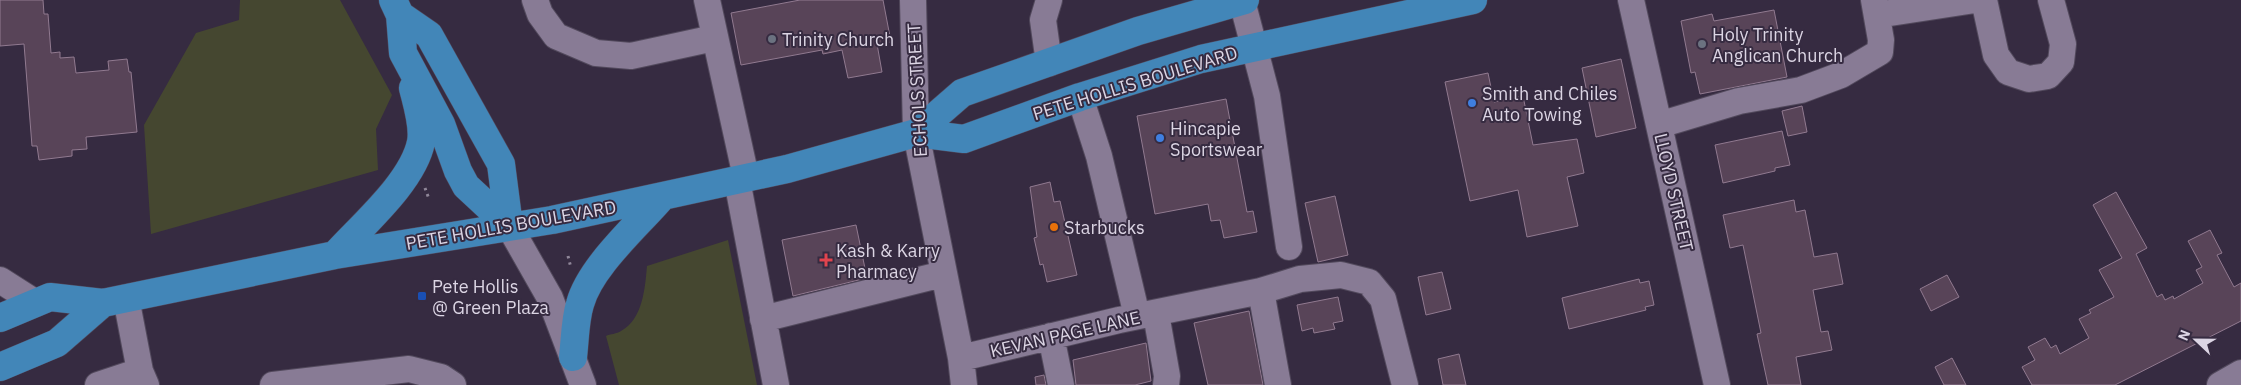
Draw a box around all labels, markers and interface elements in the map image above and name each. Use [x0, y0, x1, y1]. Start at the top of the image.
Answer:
street label: ECHOLS STREET [902, 22, 932, 158]
place label: Holy Trinity Anglican Church [1712, 23, 1843, 67]
place label: Trinity Church [782, 28, 894, 51]
marker: Trinity Church [766, 33, 778, 45]
marker: Holy Trinity Anglican Church [1696, 38, 1708, 50]
street label: PETE HOLLIS BOULEVARD [1030, 41, 1240, 125]
place label: Smith and Chiles Auto Towing [1482, 82, 1617, 126]
marker: Smith and Chiles Auto Towing [1466, 97, 1478, 109]
place label: Hincapie Sportswear [1170, 117, 1263, 161]
street label: LLOYD STREET [1649, 131, 1699, 253]
marker: Hincapie Sportswear [1154, 132, 1166, 144]
street label: PETE HOLLIS BOULEVARD [404, 195, 618, 255]
place label: Starbucks [1064, 216, 1145, 239]
marker: Starbucks [1048, 221, 1060, 233]
place label: Kash & Karry Pharmacy [836, 239, 940, 283]
marker: Kash & Karry Pharmacy [820, 254, 832, 266]
place label: Pete Hollis @ Green Plaza [432, 275, 549, 319]
marker: Pete Hollis @ Green Plaza [416, 290, 428, 302]
street label: KEVAN PAGE LANE [988, 306, 1142, 362]
north arrow [2171, 315, 2221, 365]
text: N [2174, 327, 2194, 343]

